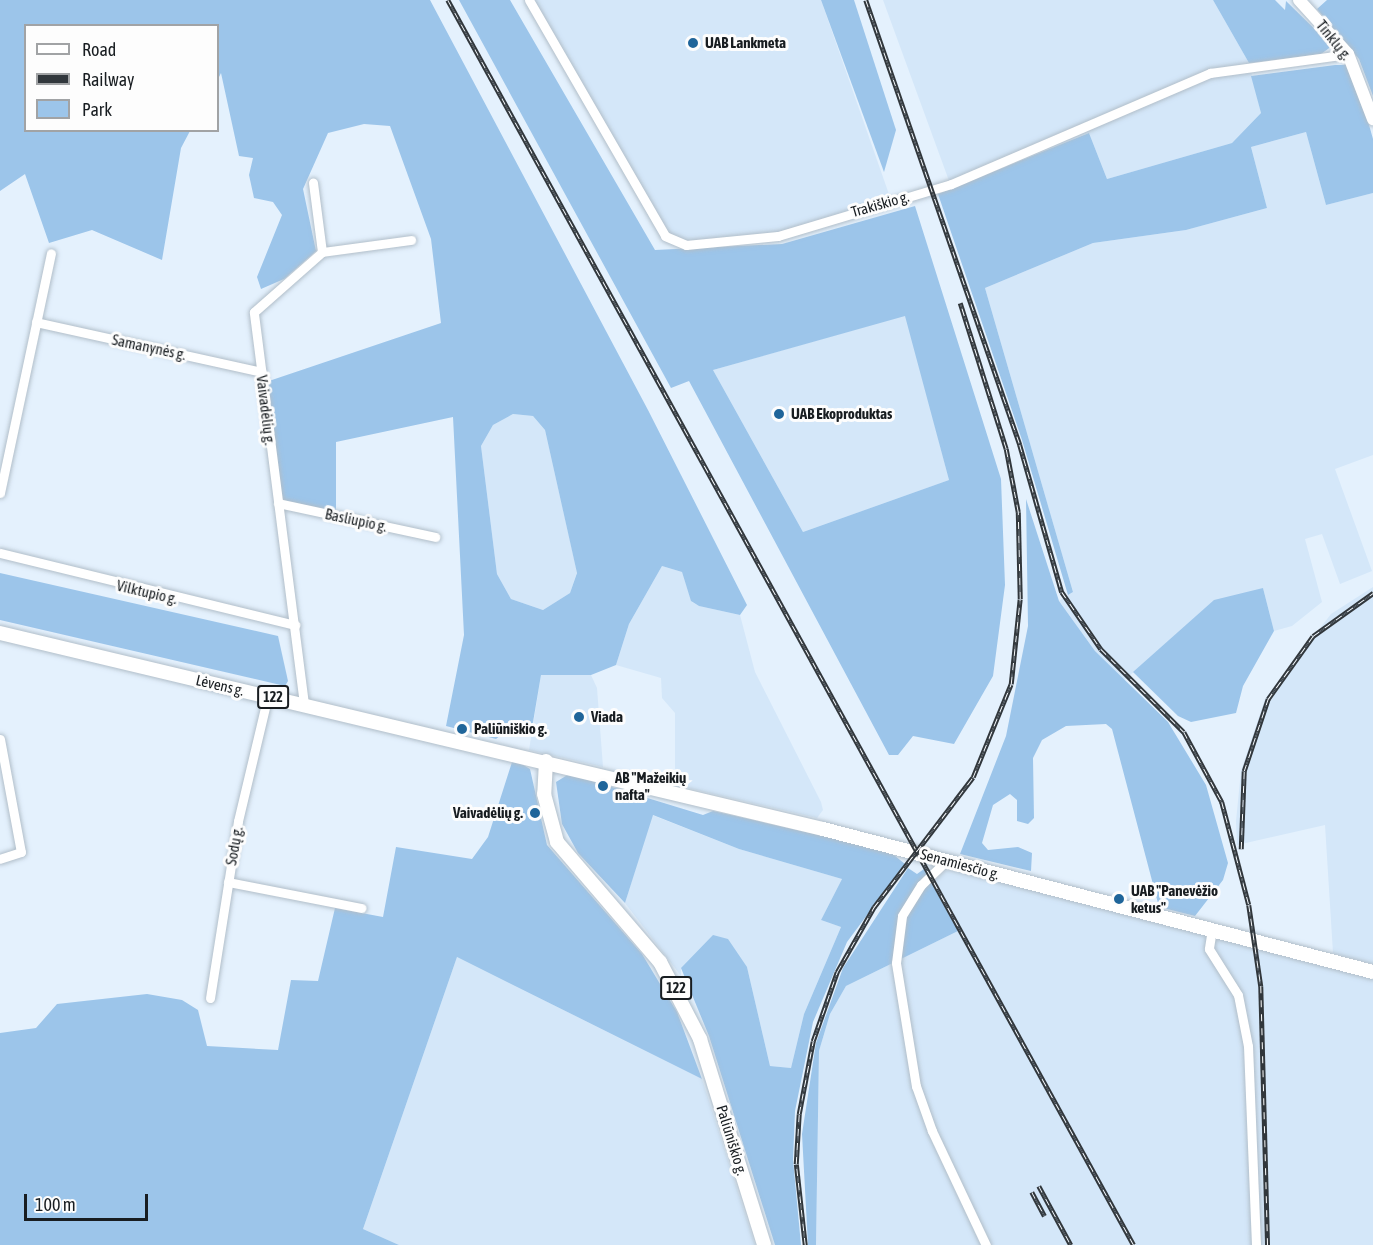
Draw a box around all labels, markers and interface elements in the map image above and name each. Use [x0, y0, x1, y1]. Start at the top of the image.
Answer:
street label: Tinklų g. [1313, 16, 1355, 64]
legend [24, 24, 219, 132]
place label: UAB Lankmeta [705, 34, 786, 52]
marker: UAB Lankmeta [686, 36, 700, 50]
text: Road [82, 39, 116, 60]
text: Railway [82, 69, 134, 90]
text: Park [82, 99, 112, 120]
street label: Trakiškio g. [849, 187, 911, 221]
street label: Samanynės g. [110, 330, 188, 364]
street label: Vaivadėlių g. [253, 374, 279, 446]
place label: UAB Ekoproduktas [791, 405, 892, 423]
marker: UAB Ekoproduktas [772, 407, 786, 421]
street label: Basliupio g. [323, 505, 389, 535]
street label: Vilktupio g. [115, 576, 179, 608]
street label: Lėvens g. [194, 671, 246, 699]
road number: 122 [256, 686, 290, 708]
place label: Viada [591, 708, 623, 726]
marker: Viada [572, 710, 586, 724]
place label: Paliūniškio g. [474, 720, 547, 738]
marker: Paliūniškio g. [455, 722, 469, 736]
place label: AB "Mažeikių nafta" [615, 768, 686, 803]
marker: AB "Mažeikių nafta" [596, 779, 610, 793]
place label: Vaivadėlių g. [453, 804, 523, 822]
marker: Vaivadėlių g. [528, 806, 542, 820]
street label: Sodų g. [222, 825, 246, 867]
street label: Senamiesčio g. [919, 845, 1001, 883]
place label: UAB "Panevėžio ketus" [1131, 881, 1218, 916]
marker: UAB "Panevėžio ketus" [1112, 892, 1126, 906]
road number: 122 [660, 977, 692, 999]
street label: Paliūniškio g. [713, 1103, 751, 1177]
scale bar [27, 1182, 152, 1220]
text: 100 m [35, 1194, 76, 1215]

